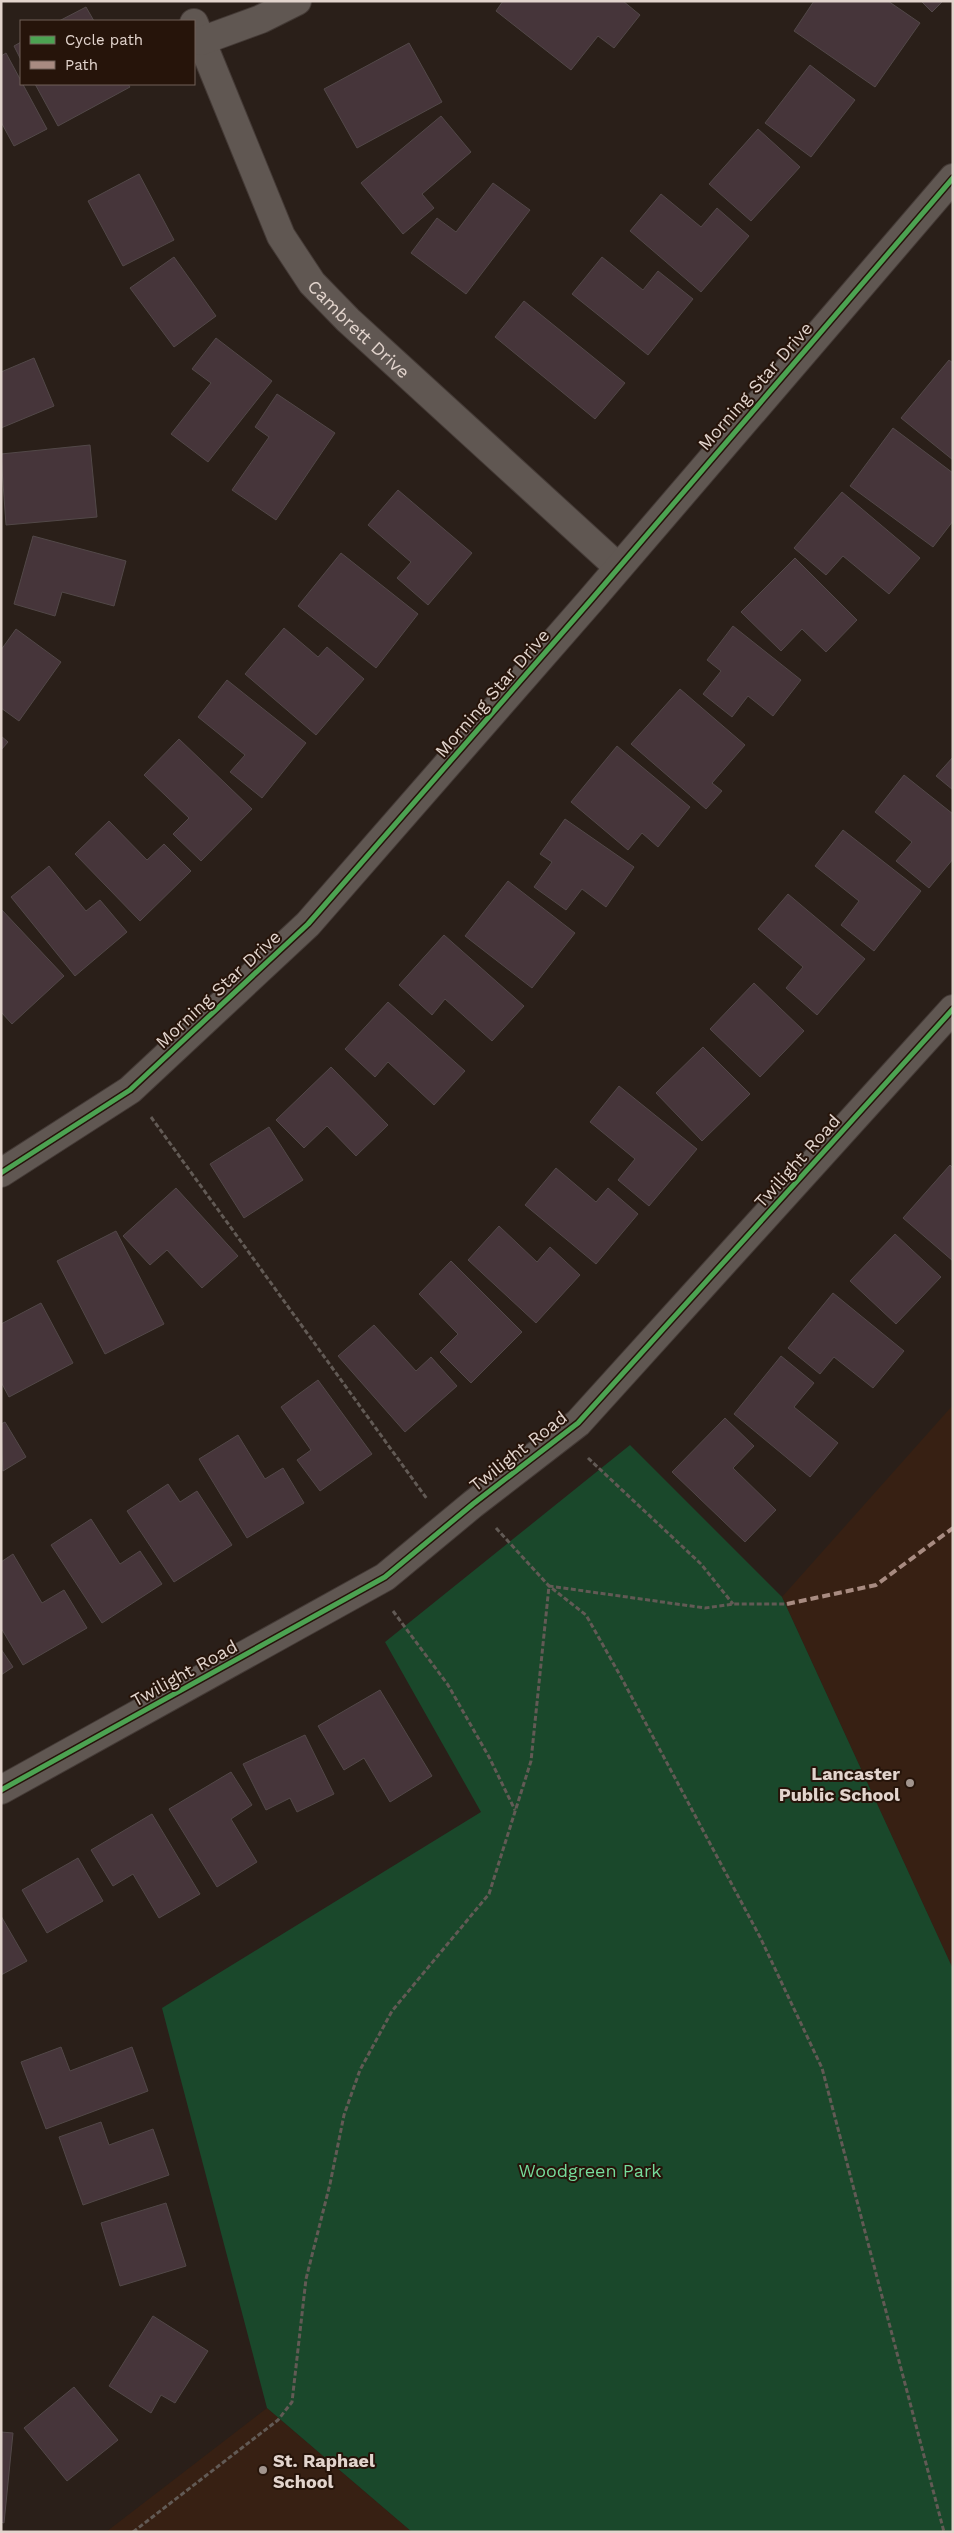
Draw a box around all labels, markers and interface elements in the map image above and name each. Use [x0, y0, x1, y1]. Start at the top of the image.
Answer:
legend [20, 20, 195, 85]
text: Cycle path [65, 31, 143, 49]
text: Path [65, 56, 98, 74]
street label: Cambrett Drive [304, 275, 415, 382]
street label: Morning Star Drive [694, 318, 816, 454]
street label: Morning Star Drive [431, 625, 553, 761]
street label: Morning Star Drive [151, 926, 285, 1052]
street label: Twilight Road [750, 1110, 844, 1212]
street label: Twilight Road [465, 1406, 571, 1496]
street label: Twilight Road [127, 1635, 241, 1711]
place label: Lancaster Public School [779, 1763, 900, 1805]
marker: Lancaster Public School [904, 1777, 916, 1789]
park label: Woodgreen Park [519, 2160, 661, 2181]
place label: St. Raphael School [273, 2450, 375, 2492]
marker: St. Raphael School [257, 2464, 269, 2476]

